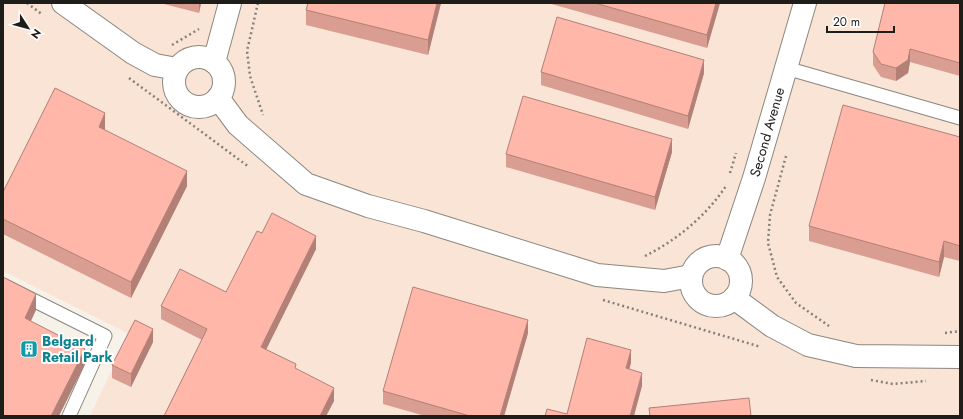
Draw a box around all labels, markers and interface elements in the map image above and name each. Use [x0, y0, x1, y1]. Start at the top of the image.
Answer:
north arrow [8, 8, 48, 48]
scale bar [827, 8, 894, 34]
text: 20 m [833, 13, 860, 31]
text: N [27, 26, 45, 42]
street label: Second Avenue [745, 85, 789, 179]
place label: Belgard Retail Park [42, 331, 113, 367]
building icon: Belgard Retail Park [19, 339, 39, 359]

